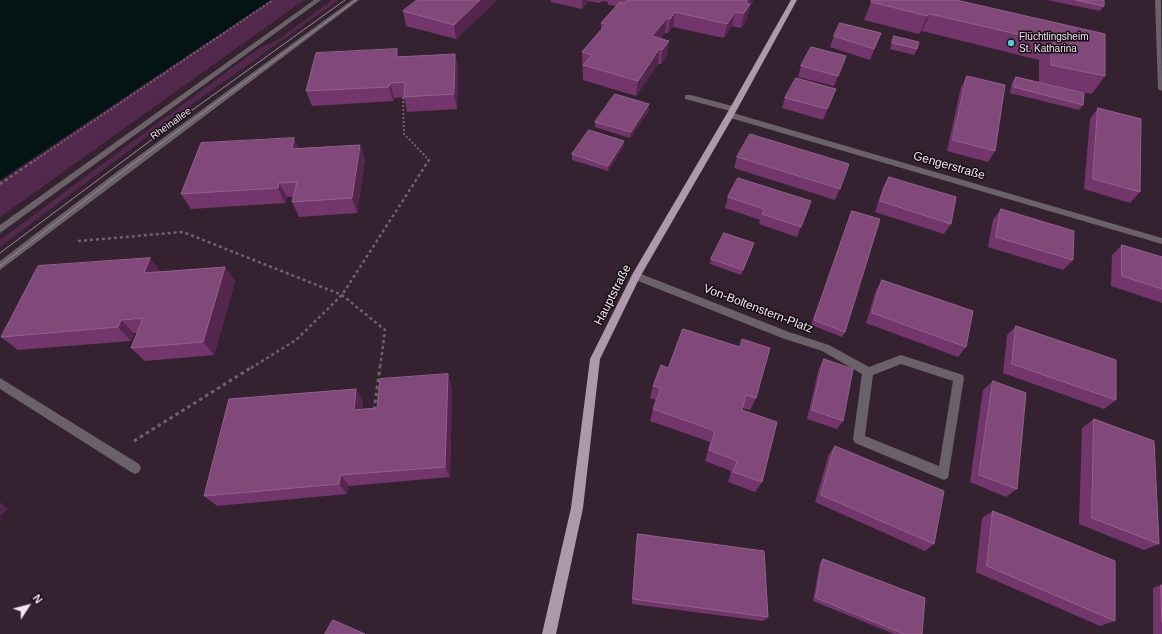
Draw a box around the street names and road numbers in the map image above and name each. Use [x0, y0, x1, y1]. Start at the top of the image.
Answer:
street label: Rheinallee [148, 105, 194, 143]
street label: Gengerstraße [911, 149, 987, 183]
street label: Hauptstraße [592, 262, 634, 328]
street label: Von-Boltenstern-Platz [701, 281, 815, 337]

